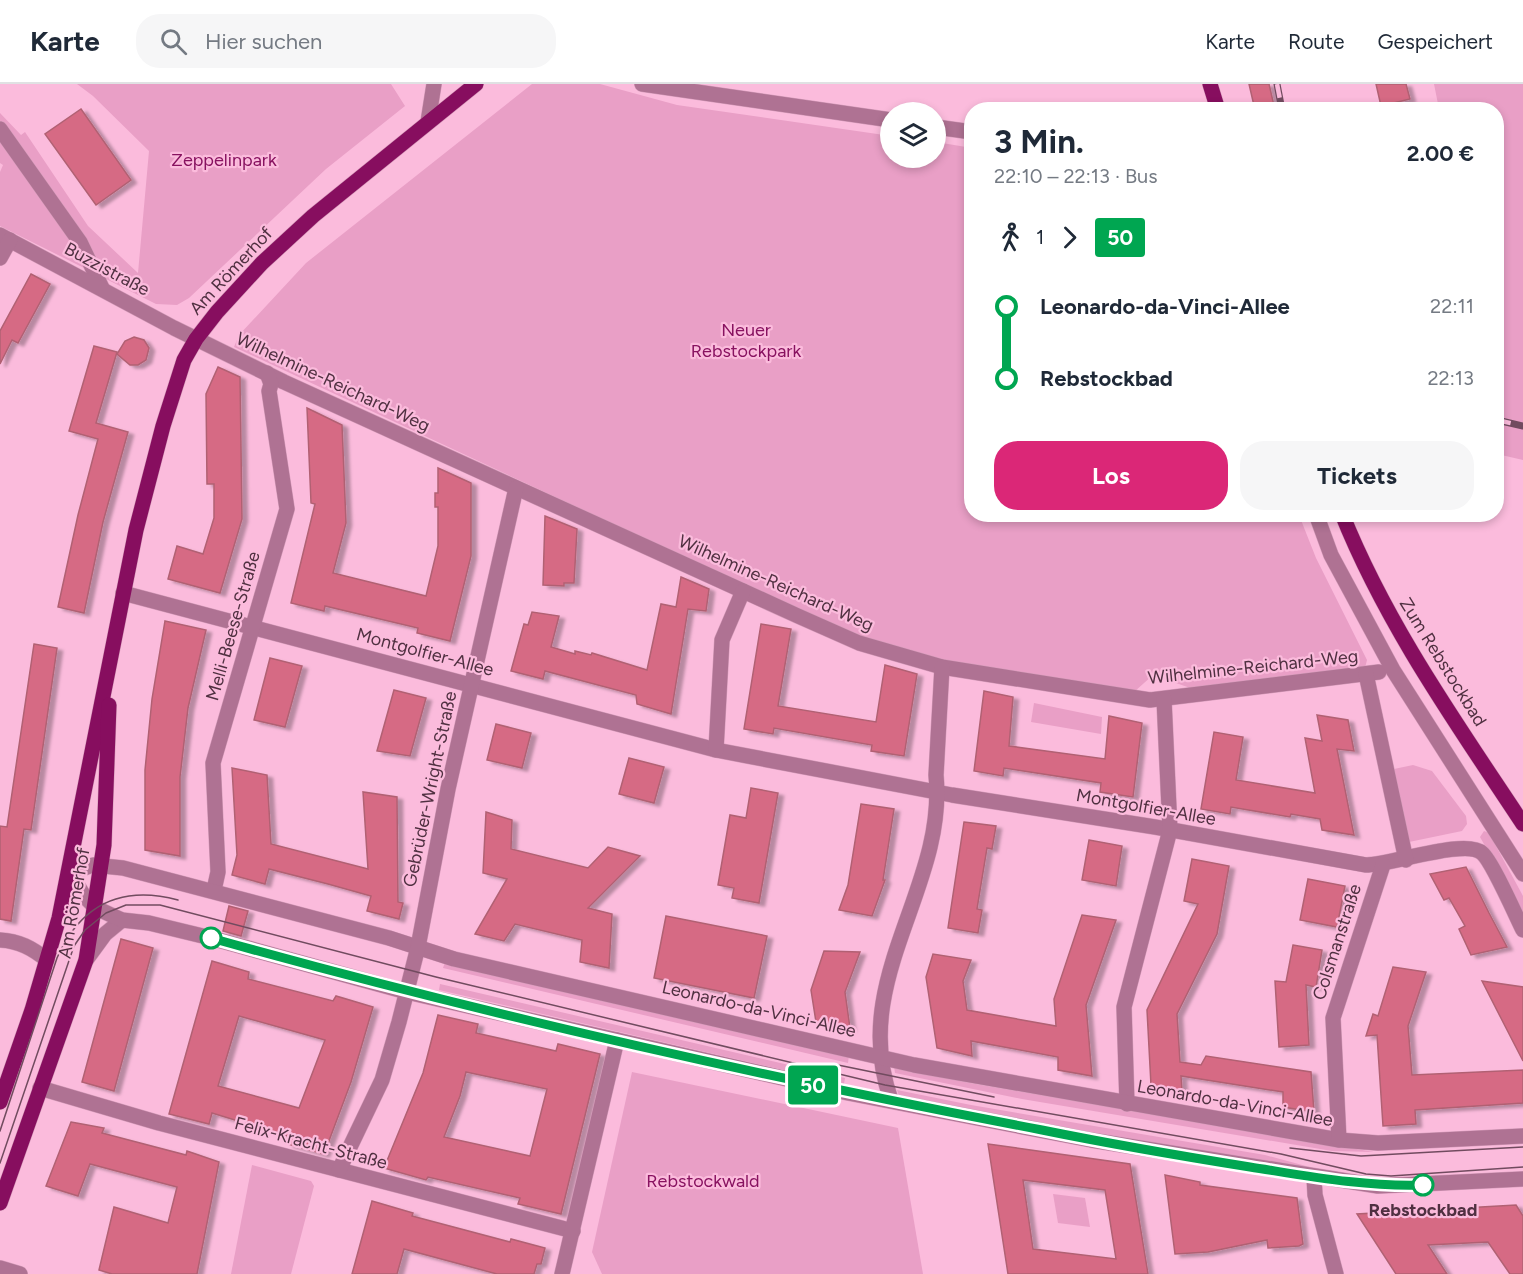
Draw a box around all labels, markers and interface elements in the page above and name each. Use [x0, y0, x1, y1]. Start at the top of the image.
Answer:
search box [136, 14, 556, 68]
text: Karte [30, 24, 100, 58]
icon: search [157, 25, 190, 58]
text: Hier suchen [205, 28, 322, 55]
text: Karte [1205, 29, 1255, 54]
text: Route [1288, 29, 1344, 54]
text: Gespeichert [1377, 29, 1493, 54]
map controls [880, 102, 946, 168]
button: layers [880, 102, 946, 168]
text: 3 Min. [994, 122, 1084, 161]
text: 2.00 € [1407, 140, 1474, 167]
park label: Zeppelinpark [171, 149, 277, 171]
text: 22:10 – 22:13 · Bus [994, 164, 1158, 188]
icon: walk [994, 221, 1027, 254]
icon: forward [1053, 221, 1086, 254]
street label: Am Römerhof [185, 222, 277, 319]
text: 1 [1036, 225, 1044, 249]
text: 50 [1107, 225, 1133, 250]
street label: Buzzistraße [61, 237, 154, 301]
text: Leonardo-da-Vinci-Allee [1040, 293, 1290, 320]
text: 22:11 [1430, 294, 1474, 318]
park label: Neuer Rebstockpark [691, 319, 801, 362]
street label: Wilhelmine-Reichard-Weg [233, 327, 433, 437]
text: Rebstockbad [1040, 365, 1173, 392]
text: 22:13 [1427, 366, 1474, 390]
button: Los [994, 441, 1228, 510]
button: Tickets [1240, 441, 1474, 510]
street label: Wilhelmine-Reichard-Weg [675, 530, 877, 636]
street label: Melli-Beese-Straße [201, 549, 265, 703]
street label: Zum Rebstockbad [1395, 594, 1491, 730]
street label: Montgolfier-Allee [354, 623, 496, 681]
street label: Wilhelmine-Reichard-Weg [1147, 645, 1359, 689]
street label: Gebrüder-Wright-Straße [398, 689, 462, 889]
street label: Montgolfier-Allee [1074, 784, 1218, 830]
street label: Am Römerhof [53, 846, 95, 960]
street label: Colsmanstraße [1308, 881, 1366, 1003]
unlabelled marker [200, 927, 222, 949]
street label: Leonardo-da-Vinci-Allee [660, 976, 858, 1042]
line badge: 50 [786, 1066, 840, 1104]
text: 50 [800, 1073, 826, 1098]
street label: Leonardo-da-Vinci-Allee [1135, 1075, 1335, 1131]
street label: Felix-Kracht-Straße [232, 1112, 390, 1174]
park label: Rebstockwald [646, 1170, 760, 1192]
marker: Rebstockbad [1412, 1174, 1434, 1196]
place label: Rebstockbad [1369, 1199, 1477, 1221]

